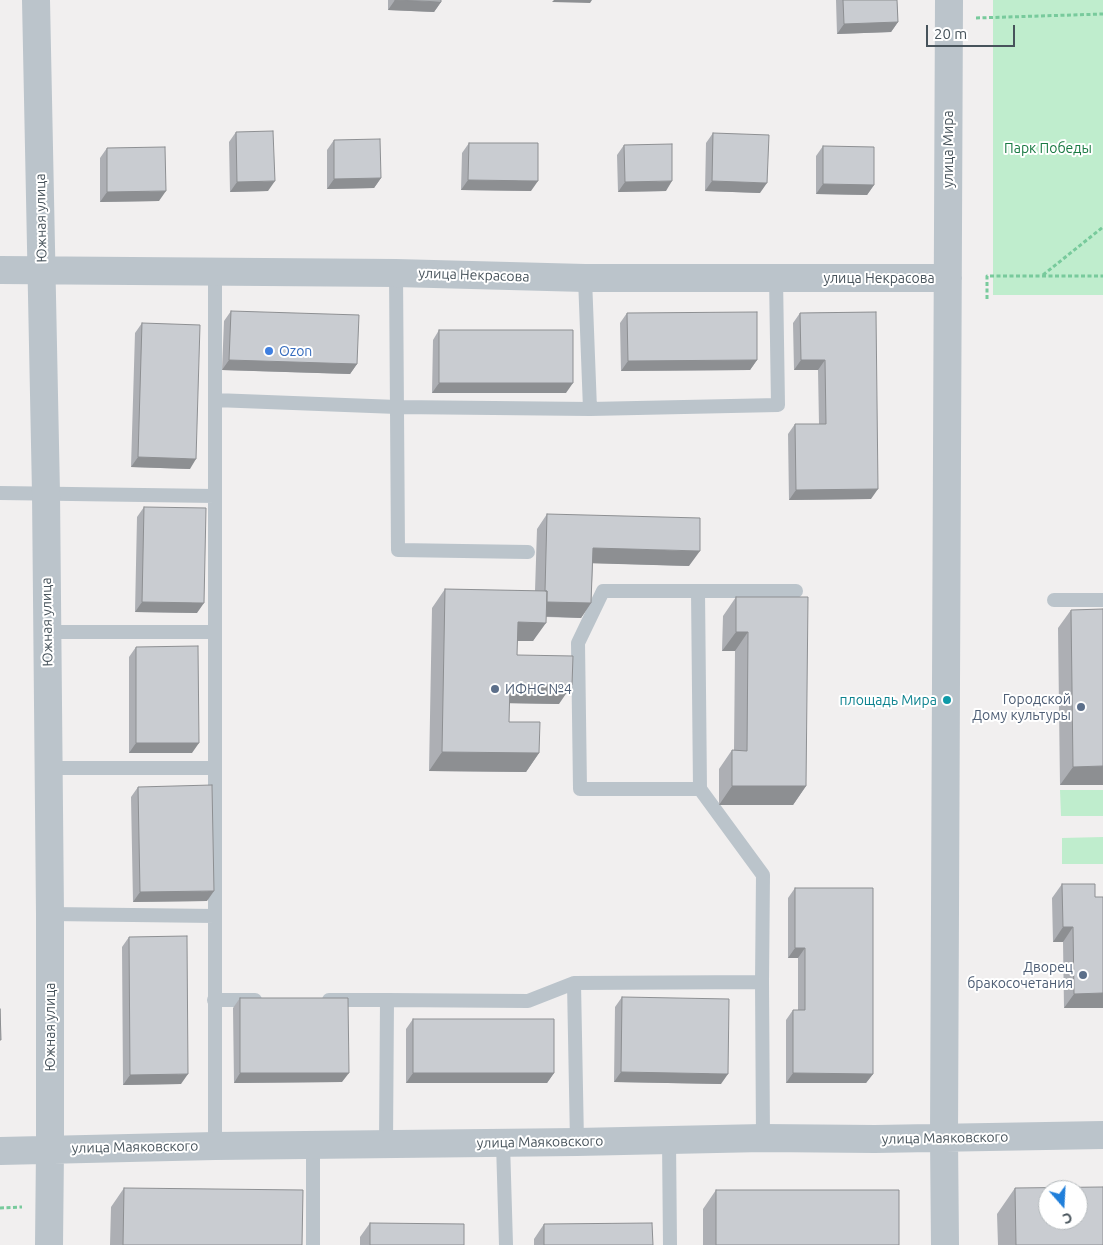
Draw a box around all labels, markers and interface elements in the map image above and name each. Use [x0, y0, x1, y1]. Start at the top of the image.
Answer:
scale bar [928, 15, 1017, 47]
text: 20 m [934, 25, 967, 42]
street label: улица Мира [940, 110, 956, 188]
park label: Парк Победы [1004, 140, 1092, 156]
street label: Южная улица [32, 173, 50, 263]
street label: улица Некрасова [418, 265, 530, 285]
street label: улица Некрасова [823, 270, 935, 286]
place label: Ozon [279, 343, 312, 359]
marker: Ozon [263, 345, 275, 357]
street label: Южная улица [38, 577, 56, 667]
place label: ИФНС №4 [505, 681, 572, 697]
marker: ИФНС №4 [489, 683, 501, 695]
place label: Городской Дому культуры [972, 691, 1071, 724]
place label: площадь Мира [839, 692, 937, 708]
marker: площадь Мира [941, 694, 953, 706]
marker: Городской Дому культуры [1075, 701, 1087, 713]
place label: Дворец бракосочетания [967, 959, 1073, 992]
marker: Дворец бракосочетания [1077, 969, 1089, 981]
street label: Южная улица [42, 982, 58, 1072]
street label: улица Маяковского [881, 1128, 1009, 1148]
street label: улица Маяковского [476, 1132, 604, 1152]
street label: улица Маяковского [71, 1137, 199, 1157]
north arrow [1038, 1180, 1088, 1230]
text: С [1061, 1209, 1074, 1227]

